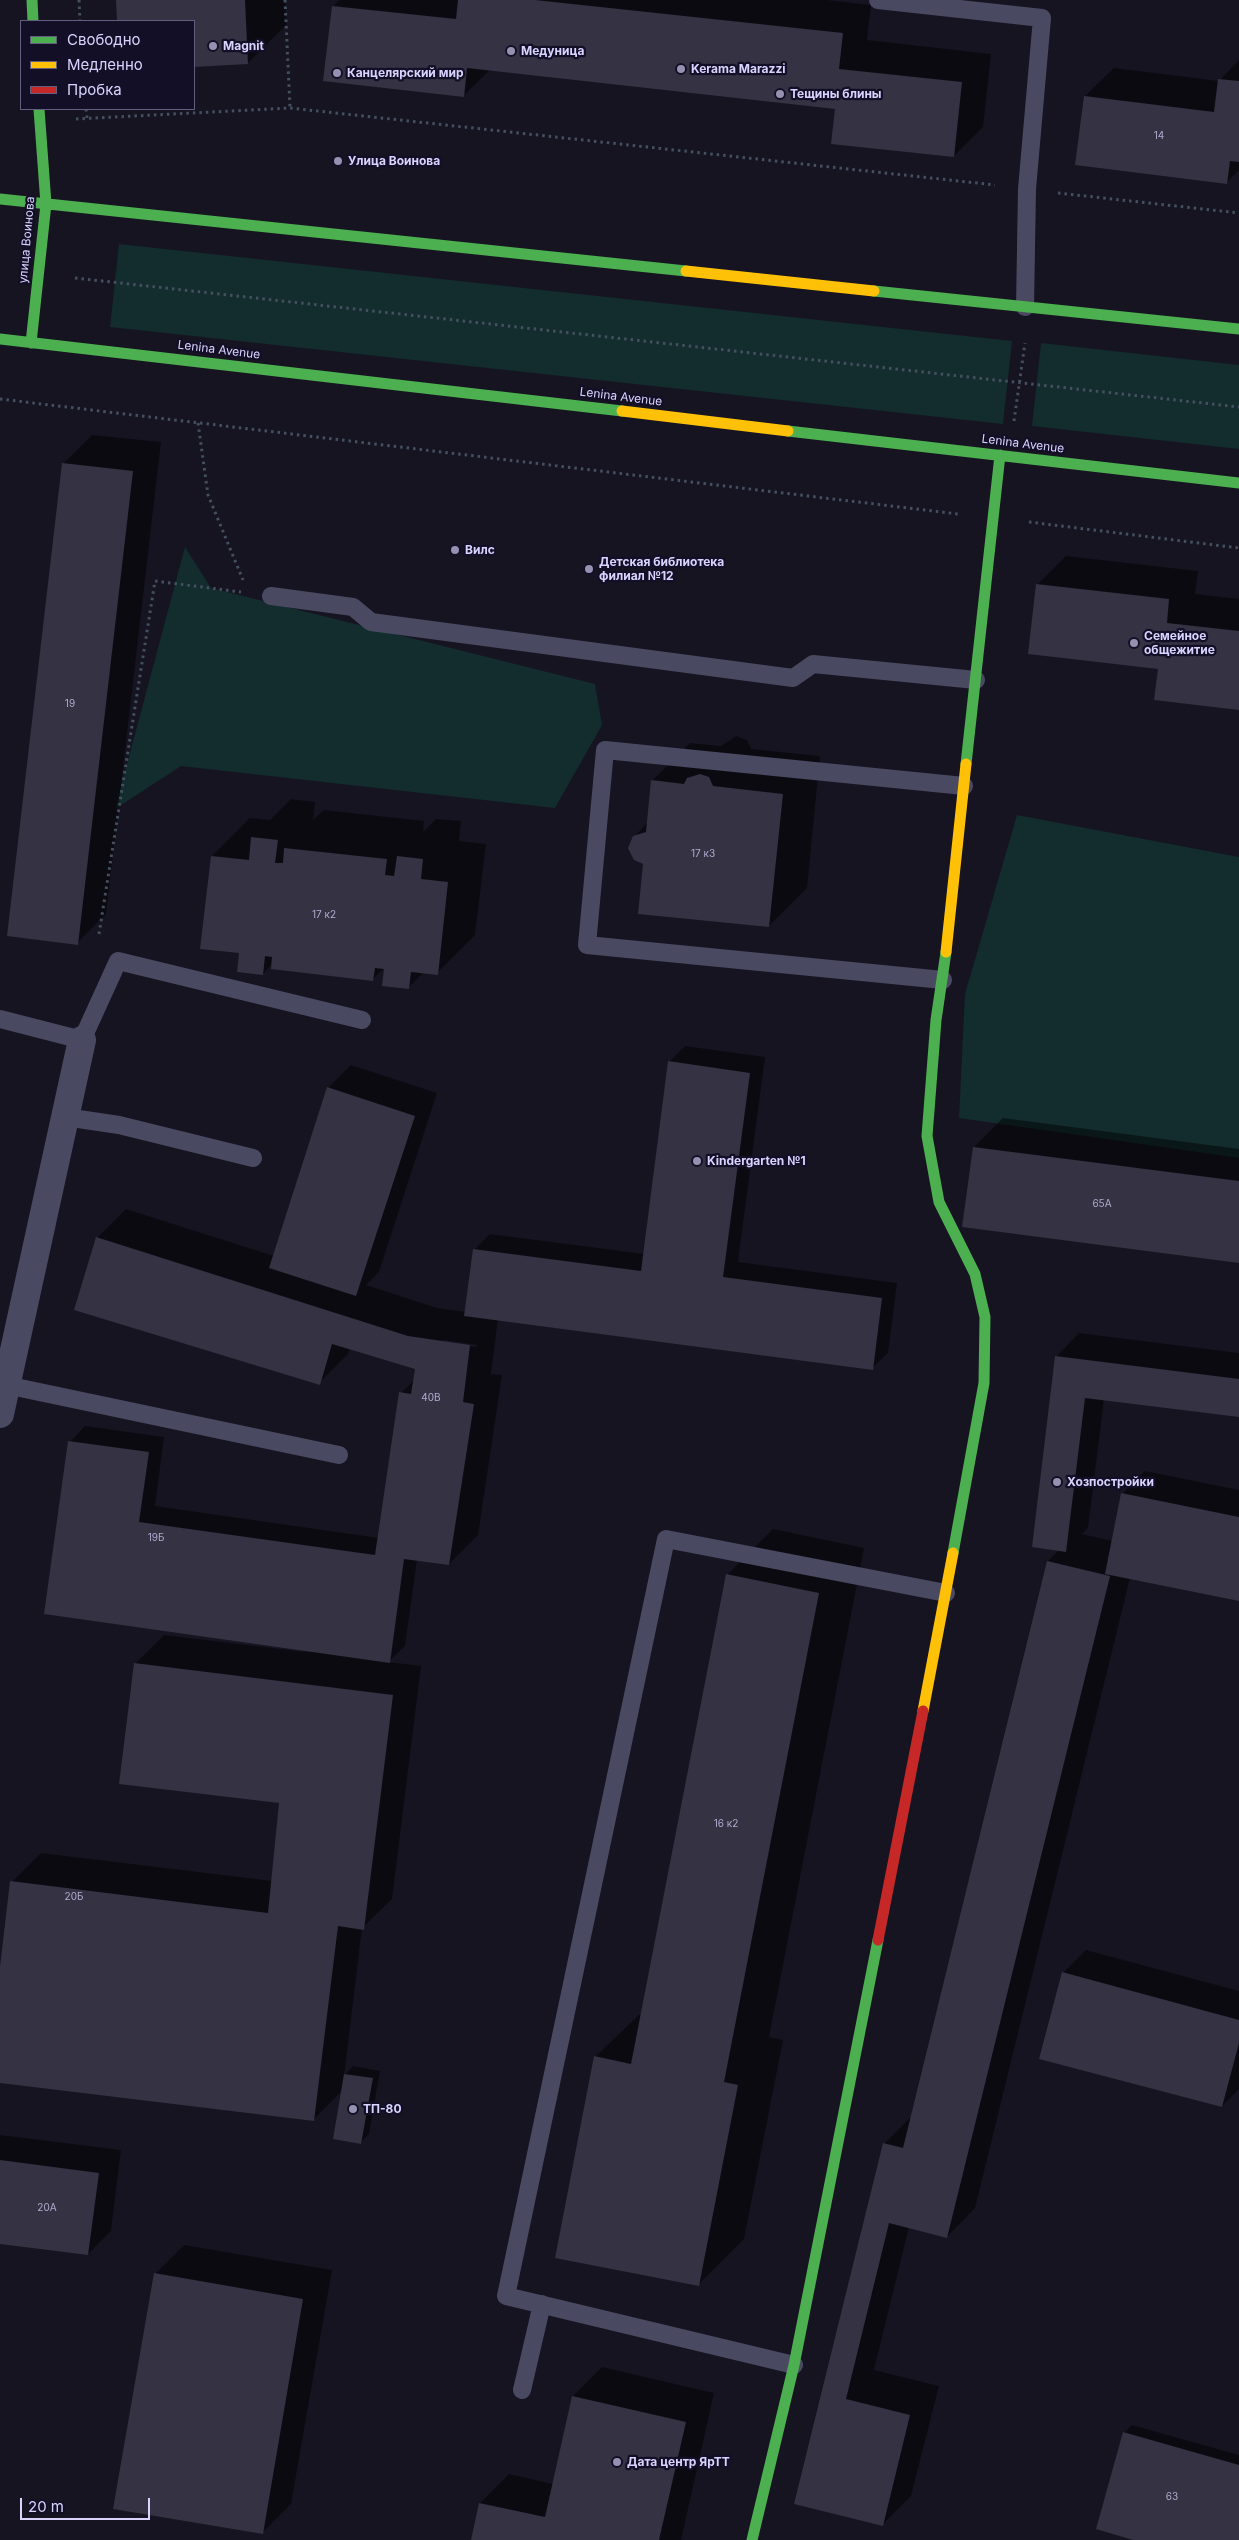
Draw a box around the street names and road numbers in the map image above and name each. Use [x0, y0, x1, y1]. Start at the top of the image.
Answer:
street label: улица Воинова [16, 196, 38, 284]
street label: Lenina Avenue [177, 338, 261, 362]
street label: Lenina Avenue [579, 385, 663, 409]
street label: Lenina Avenue [981, 432, 1065, 456]

